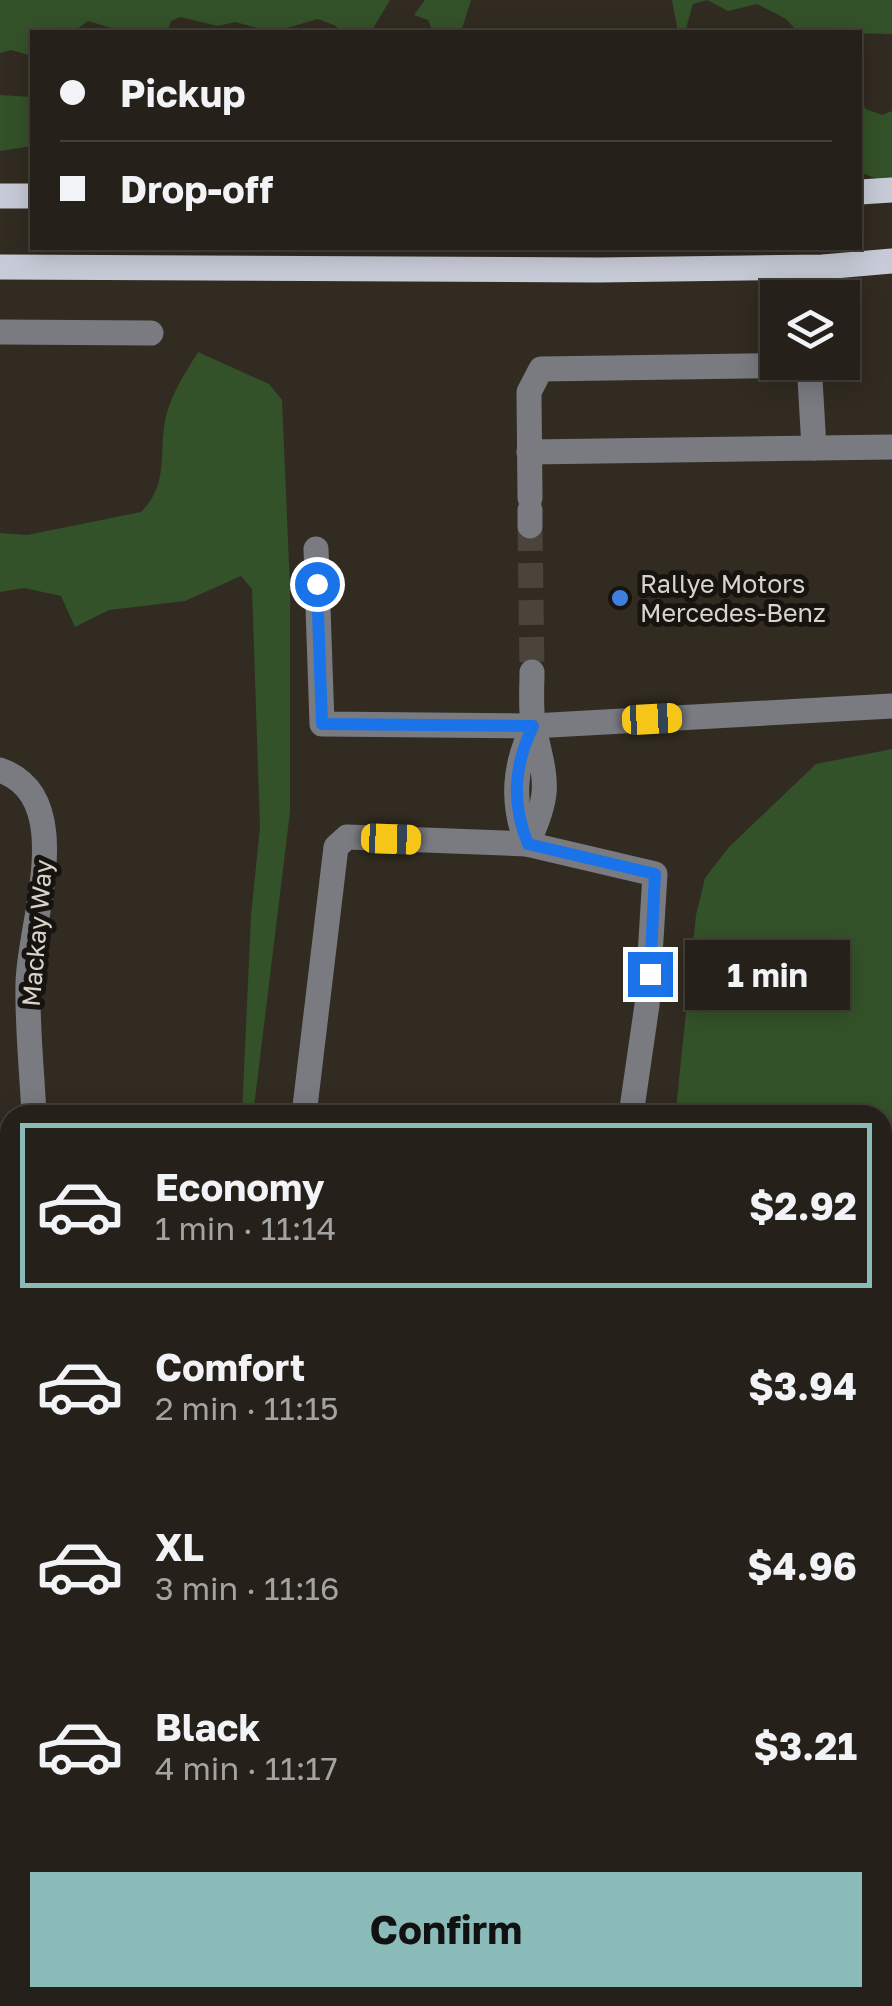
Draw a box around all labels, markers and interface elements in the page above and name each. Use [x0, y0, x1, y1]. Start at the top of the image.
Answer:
text: Pickup [120, 70, 246, 115]
text: Drop-off [120, 166, 273, 211]
map controls [760, 280, 860, 380]
button: layers [760, 280, 860, 380]
route start [295, 562, 340, 607]
place label: Rallye Motors Mercedes-Benz [640, 568, 826, 628]
marker: Rallye Motors Mercedes-Benz [609, 587, 631, 609]
car [621, 702, 683, 736]
car [360, 823, 422, 855]
street label: Mackay Way [15, 858, 58, 1008]
callout: 1 min [685, 939, 850, 1009]
route end [628, 952, 673, 997]
text: 1 min [727, 956, 808, 994]
icon: car [35, 1161, 125, 1251]
text: Economy [155, 1164, 324, 1209]
text: $2.92 [749, 1183, 857, 1228]
text: 1 min · 11:14 [155, 1209, 336, 1247]
icon: car [35, 1341, 125, 1431]
text: Comfort [155, 1344, 305, 1389]
text: $3.94 [748, 1363, 857, 1408]
text: 2 min · 11:15 [155, 1389, 338, 1427]
icon: car [35, 1521, 125, 1611]
text: XL [155, 1524, 204, 1569]
text: $4.96 [747, 1543, 857, 1588]
text: 3 min · 11:16 [155, 1569, 339, 1607]
icon: car [35, 1701, 125, 1791]
text: Black [155, 1704, 260, 1749]
text: $3.21 [753, 1723, 857, 1768]
text: 4 min · 11:17 [155, 1749, 338, 1787]
button: Confirm [30, 1872, 862, 1987]

